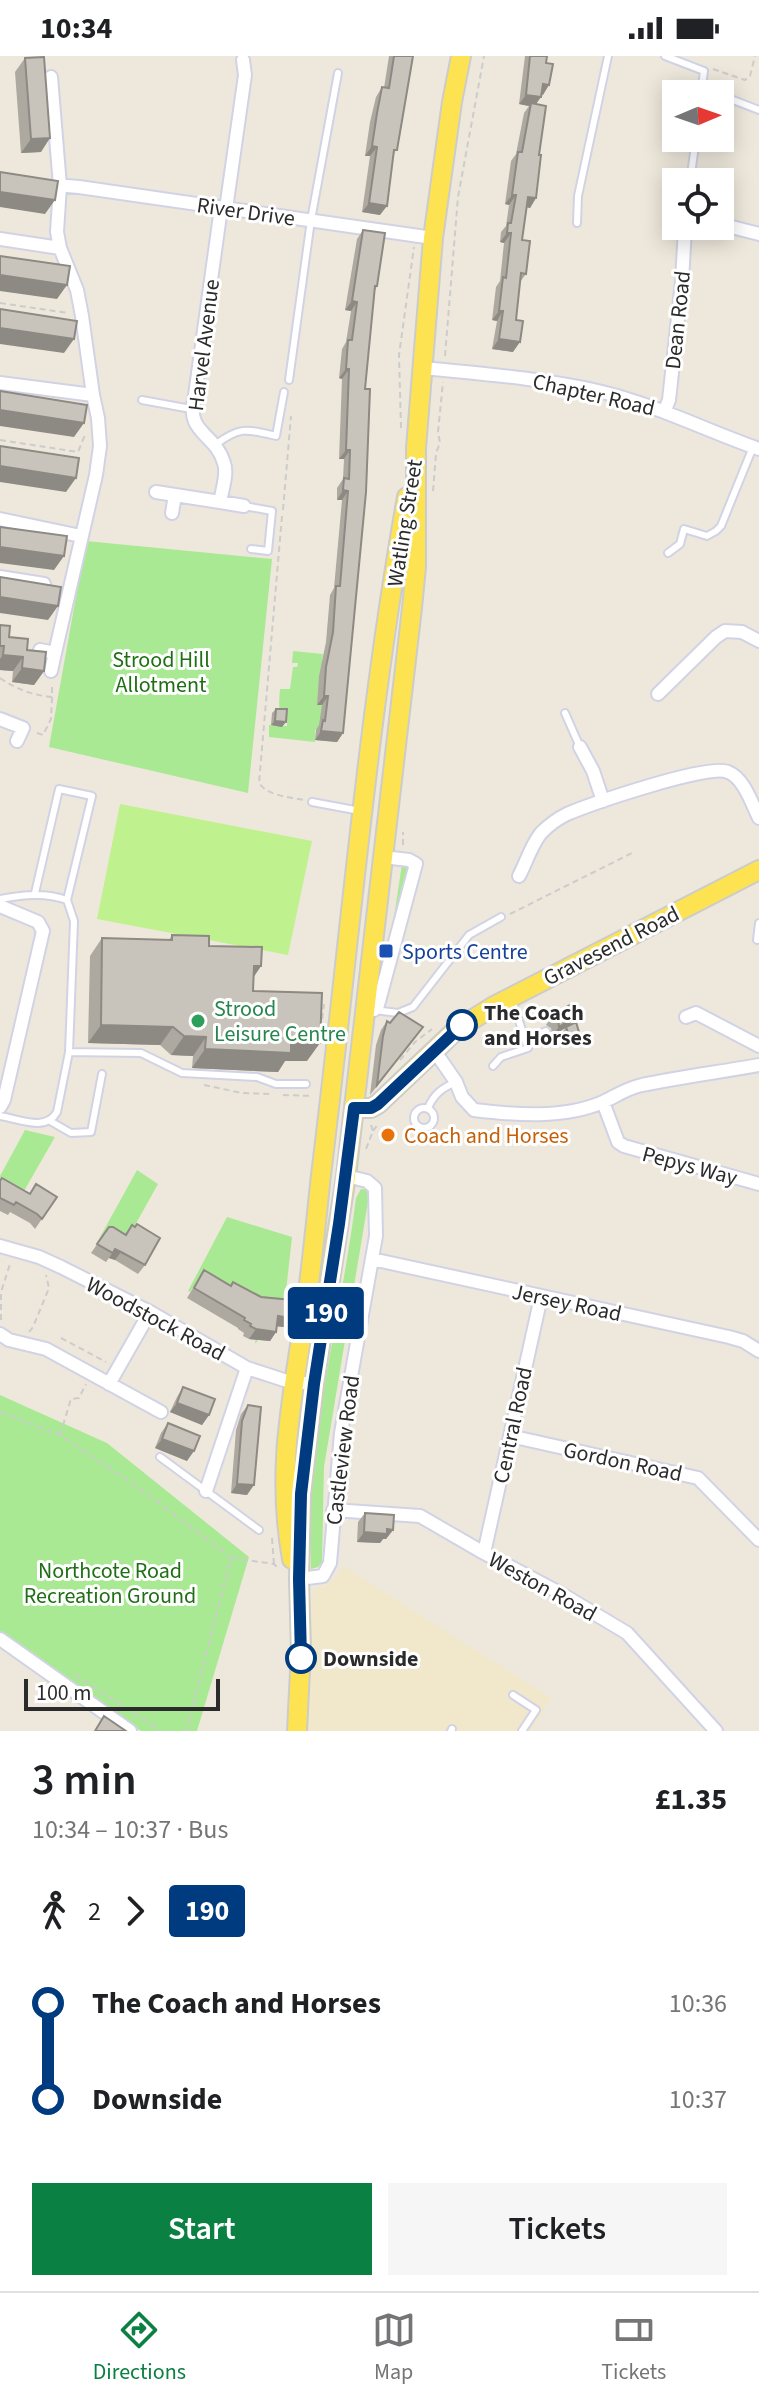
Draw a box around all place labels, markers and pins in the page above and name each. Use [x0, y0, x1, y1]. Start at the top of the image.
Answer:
place label: Sports Centre [402, 936, 528, 968]
marker: Sports Centre [377, 942, 395, 960]
place label: Strood Leisure Centre [214, 993, 346, 1050]
place label: The Coach and Horses [484, 997, 592, 1054]
marker: The Coach and Horses [447, 1010, 477, 1040]
marker: Strood Leisure Centre [189, 1012, 207, 1030]
place label: Coach and Horses [404, 1120, 569, 1152]
marker: Coach and Horses [379, 1126, 397, 1144]
marker: Downside [286, 1643, 316, 1673]
place label: Downside [323, 1643, 418, 1675]

